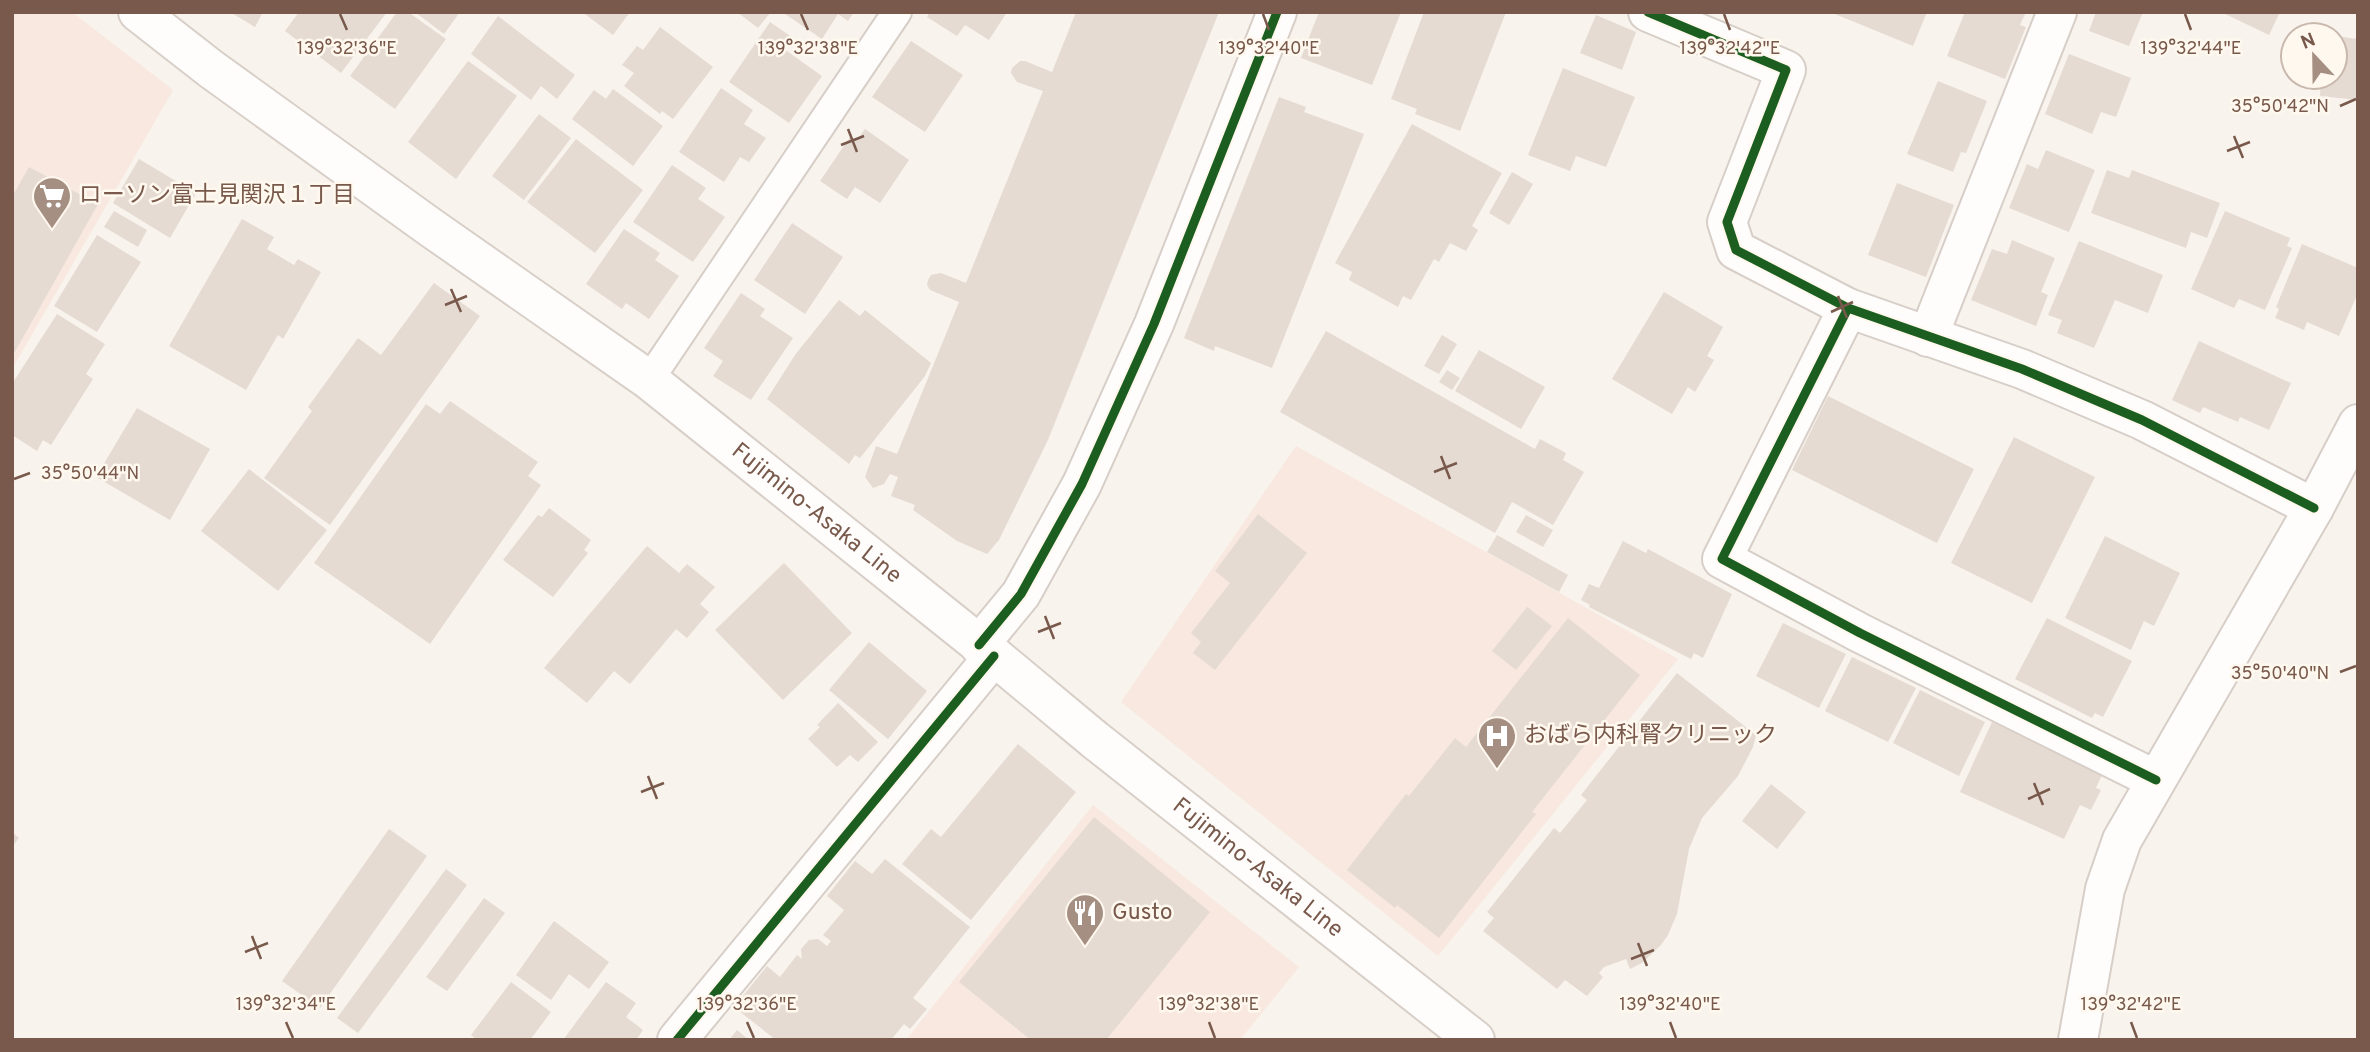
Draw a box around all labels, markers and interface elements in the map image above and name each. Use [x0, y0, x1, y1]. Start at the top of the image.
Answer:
north arrow [2279, 21, 2349, 91]
text: N [2298, 28, 2319, 56]
text: 139°32'36"E [297, 38, 397, 61]
text: 139°32'38"E [758, 38, 858, 61]
text: 139°32'40"E [1218, 38, 1320, 61]
text: 139°32'42"E [1680, 38, 1780, 61]
text: 139°32'44"E [2140, 38, 2242, 61]
text: 35°50'42"N [2231, 96, 2329, 119]
supermarket icon: ローソン富士見関沢１丁目 [31, 175, 73, 230]
place label: ローソン富士見関沢１丁目 [79, 182, 355, 211]
street label: Fujimino-Asaka Line [725, 437, 907, 591]
text: 35°50'44"N [41, 463, 139, 486]
text: 35°50'40"N [2231, 663, 2329, 686]
hospital icon: おばら内科腎クリニック [1476, 715, 1518, 770]
place label: おばら内科腎クリニック [1524, 722, 1777, 751]
street label: Fujimino-Asaka Line [1166, 792, 1349, 945]
restaurant icon: Gusto [1064, 892, 1106, 947]
place label: Gusto [1112, 899, 1173, 928]
text: 139°32'34"E [236, 994, 336, 1017]
text: 139°32'36"E [697, 994, 797, 1017]
text: 139°32'38"E [1159, 994, 1259, 1017]
text: 139°32'40"E [1619, 994, 1721, 1017]
text: 139°32'42"E [2081, 994, 2181, 1017]

